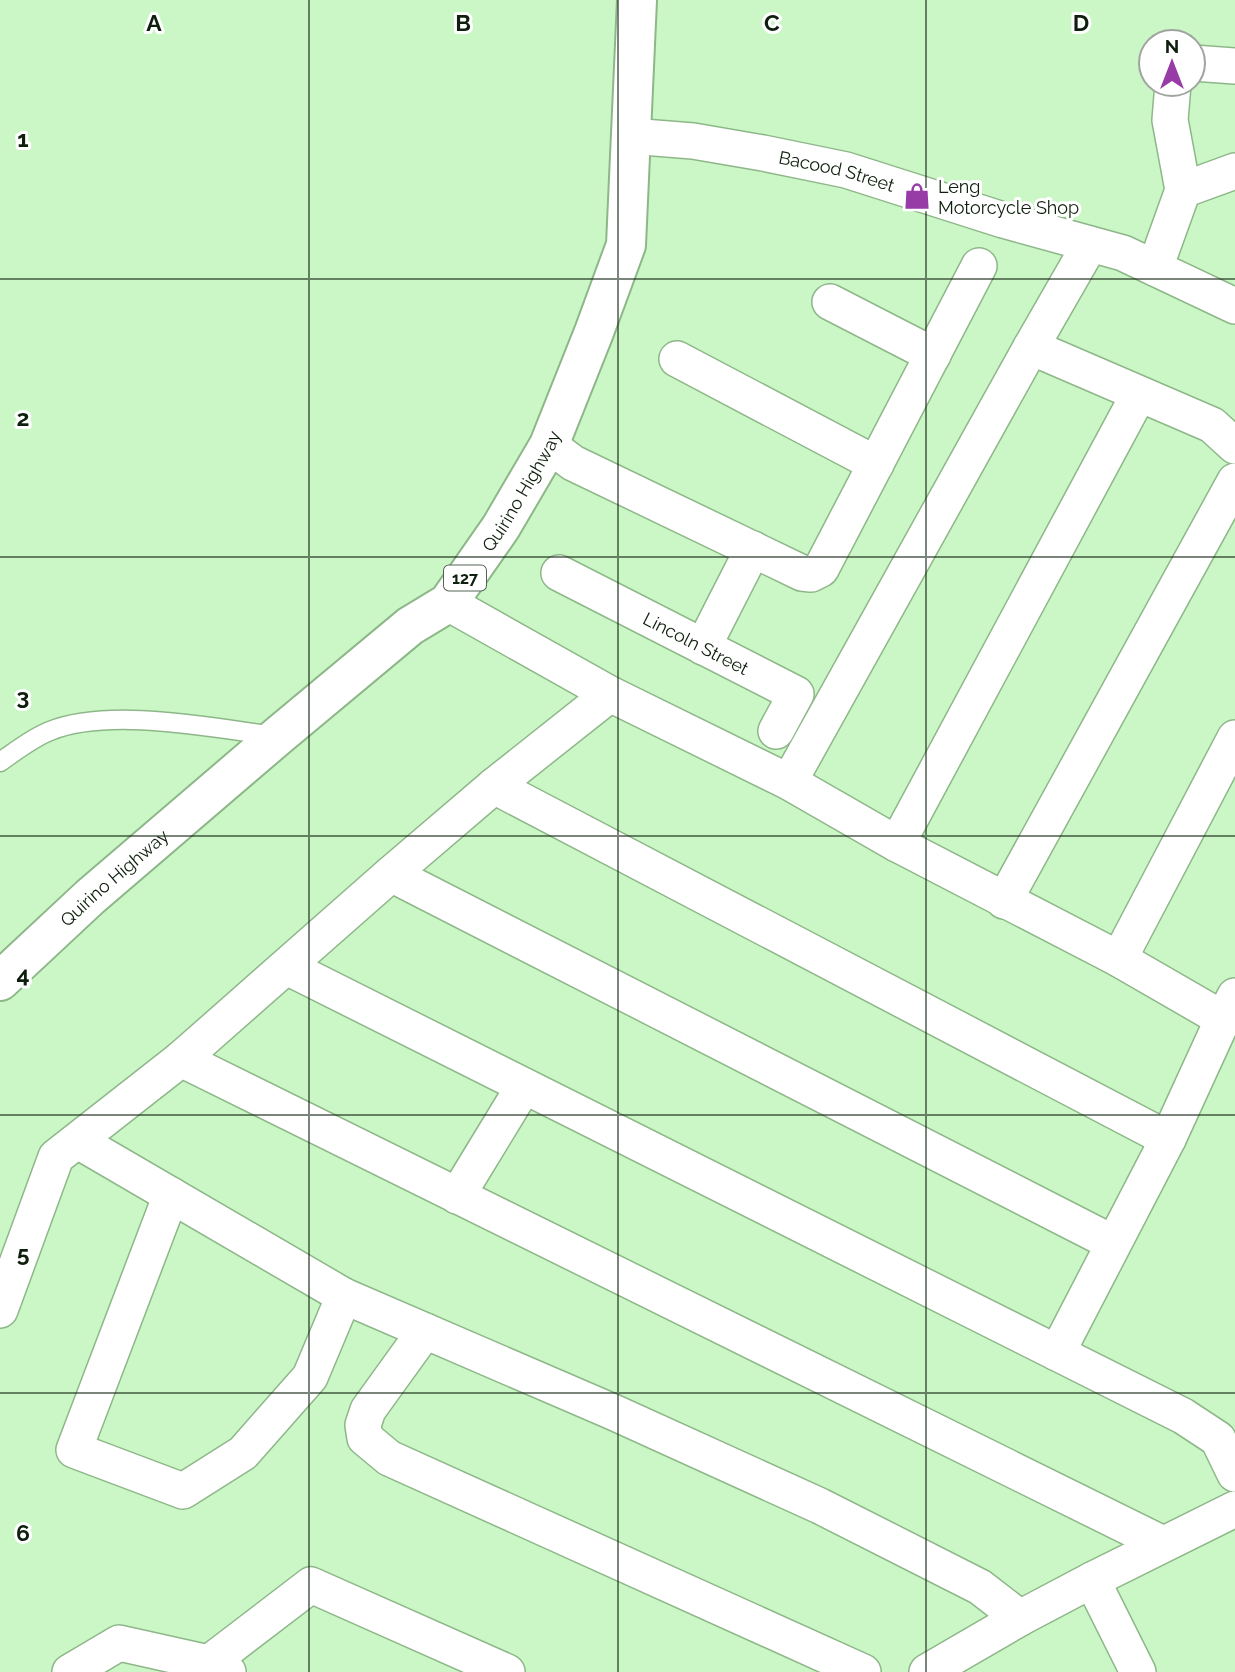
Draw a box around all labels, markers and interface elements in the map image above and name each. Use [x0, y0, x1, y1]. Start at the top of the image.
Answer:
text: A [146, 9, 162, 36]
text: B [455, 9, 471, 36]
text: C [764, 9, 780, 36]
text: D [1073, 9, 1089, 36]
north arrow [1137, 28, 1207, 98]
text: N [1165, 35, 1179, 57]
text: 1 [17, 125, 29, 152]
street label: Bacood Street [777, 146, 897, 195]
place label: Leng Motorcycle Shop [938, 176, 1079, 218]
shop icon: Leng Motorcycle Shop [902, 181, 932, 211]
text: 2 [17, 404, 29, 431]
street label: Quirino Highway [477, 427, 564, 555]
road number: 127 [444, 566, 486, 590]
street label: Lincoln Street [640, 607, 752, 679]
text: 3 [17, 683, 29, 710]
street label: Quirino Highway [56, 824, 172, 930]
text: 4 [16, 961, 30, 988]
text: 5 [17, 1240, 30, 1267]
text: 6 [16, 1519, 30, 1546]

